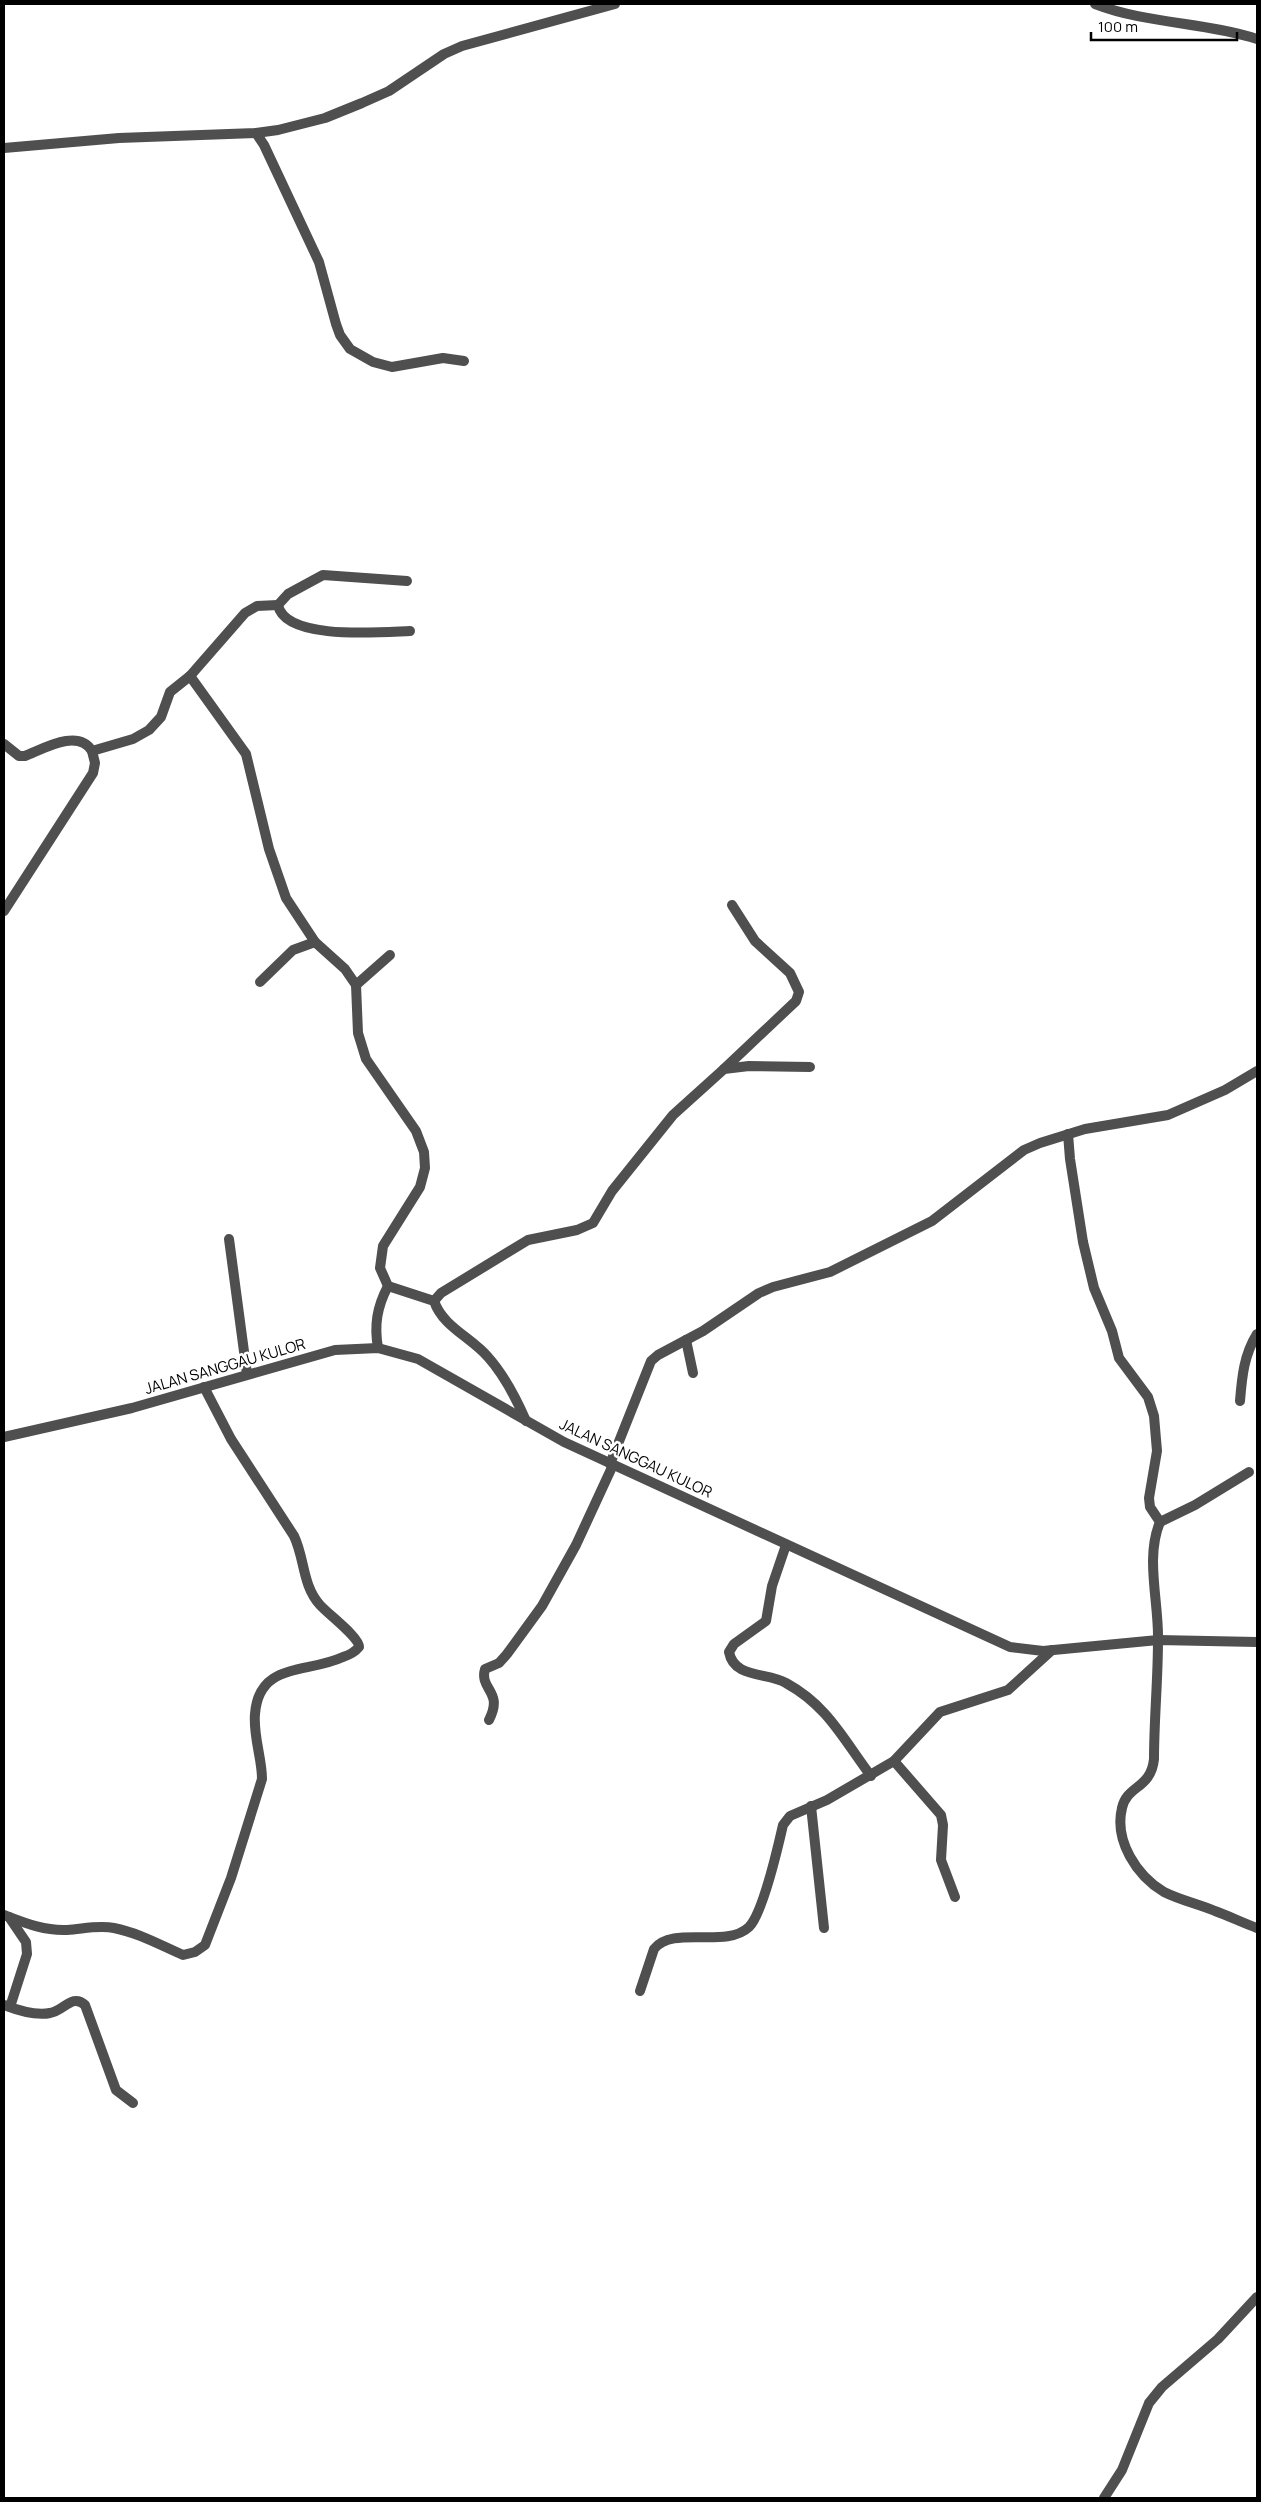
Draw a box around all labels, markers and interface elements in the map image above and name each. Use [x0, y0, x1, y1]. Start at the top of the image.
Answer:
scale bar [1091, 10, 1237, 42]
text: 100 m [1098, 16, 1138, 37]
street label: JALAN SANGGAU KULOR [142, 1333, 308, 1399]
street label: JALAN SANGGAU KULOR [556, 1413, 716, 1503]

